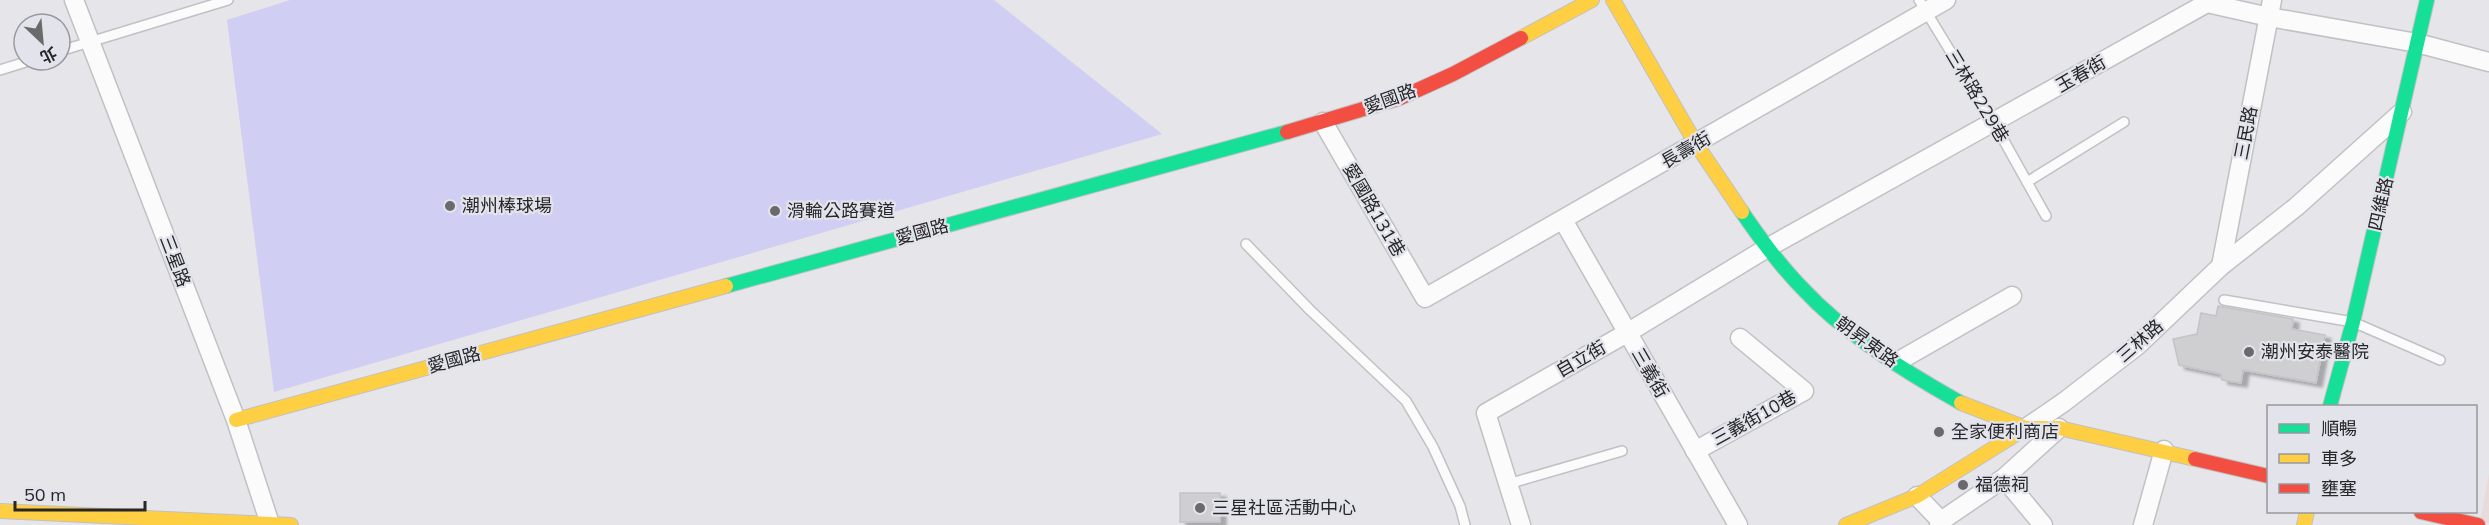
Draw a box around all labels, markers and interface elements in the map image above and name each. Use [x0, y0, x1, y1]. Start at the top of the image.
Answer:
north arrow [12, 12, 72, 72]
text: 北 [37, 43, 60, 68]
street label: 三林路229巷 [1941, 45, 2014, 146]
street label: 玉春街 [2052, 50, 2110, 97]
street label: 愛國路 [1361, 78, 1419, 119]
street label: 三民路 [2229, 104, 2262, 162]
street label: 長壽街 [1657, 126, 1715, 173]
street label: 愛國路131巷 [1338, 159, 1410, 261]
street label: 四維路 [2363, 175, 2398, 233]
place label: 潮州棒球場 [462, 194, 552, 217]
marker: 潮州棒球場 [443, 199, 457, 213]
place label: 滑輪公路賽道 [787, 199, 895, 222]
marker: 滑輪公路賽道 [768, 204, 782, 218]
street label: 愛國路 [893, 213, 951, 250]
street label: 三星路 [155, 231, 196, 290]
street label: 朝昇東路 [1831, 311, 1903, 372]
street label: 三林路 [2112, 314, 2168, 367]
street label: 自立街 [1552, 335, 1610, 382]
place label: 潮州安泰醫院 [2261, 340, 2369, 363]
street label: 愛國路 [425, 341, 483, 378]
street label: 三義街 [1627, 344, 1674, 402]
marker: 潮州安泰醫院 [2242, 345, 2256, 359]
street label: 三義街10巷 [1707, 385, 1800, 450]
legend [2267, 405, 2477, 513]
text: 順暢 [2321, 417, 2357, 440]
place label: 全家便利商店 [1951, 420, 2059, 443]
marker: 全家便利商店 [1932, 425, 1946, 439]
text: 車多 [2321, 447, 2357, 470]
place label: 福德祠 [1975, 473, 2029, 496]
scale bar [15, 474, 146, 512]
text: 壅塞 [2321, 477, 2357, 500]
marker: 福德祠 [1956, 478, 1970, 492]
text: 50 m [24, 483, 66, 506]
place label: 三星社區活動中心 [1212, 496, 1356, 519]
marker: 三星社區活動中心 [1193, 501, 1207, 515]

